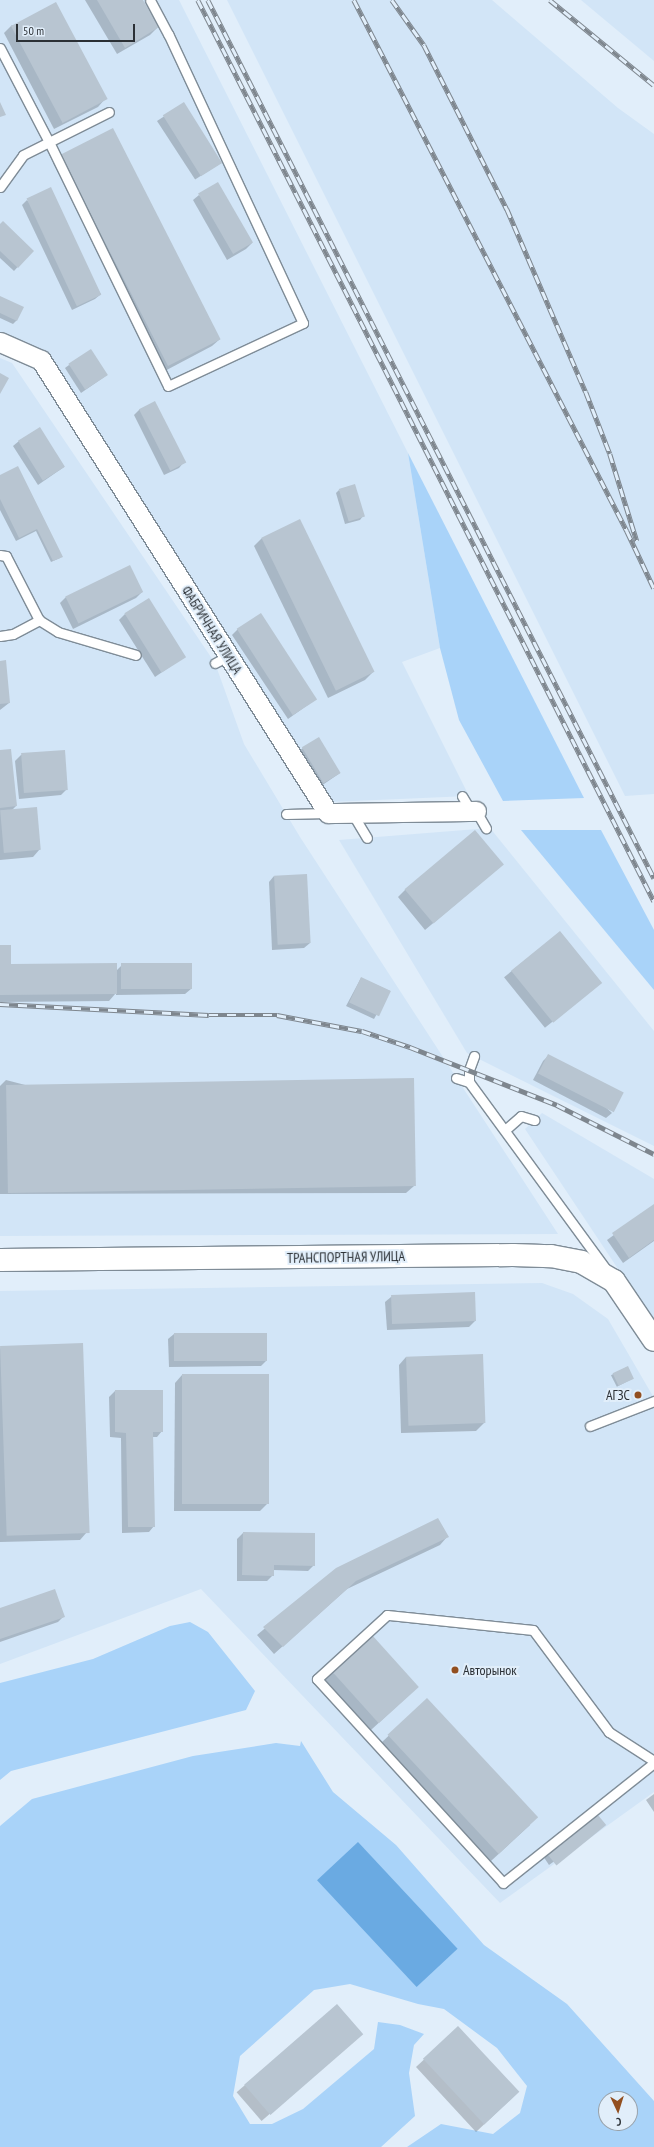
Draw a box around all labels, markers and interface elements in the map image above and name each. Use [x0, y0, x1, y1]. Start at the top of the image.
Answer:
scale bar [18, 16, 137, 42]
text: 50 m [23, 23, 44, 38]
street label: ФАБРИЧНАЯ УЛИЦА [178, 583, 246, 677]
street label: ТРАНСПОРТНАЯ УЛИЦА [287, 1248, 405, 1266]
place label: АГЗС [606, 1387, 630, 1403]
marker: АГЗС [633, 1390, 643, 1400]
place label: Авторынок [463, 1662, 517, 1678]
marker: Авторынок [450, 1665, 460, 1675]
north arrow [598, 2091, 638, 2131]
text: С [616, 2115, 622, 2129]

